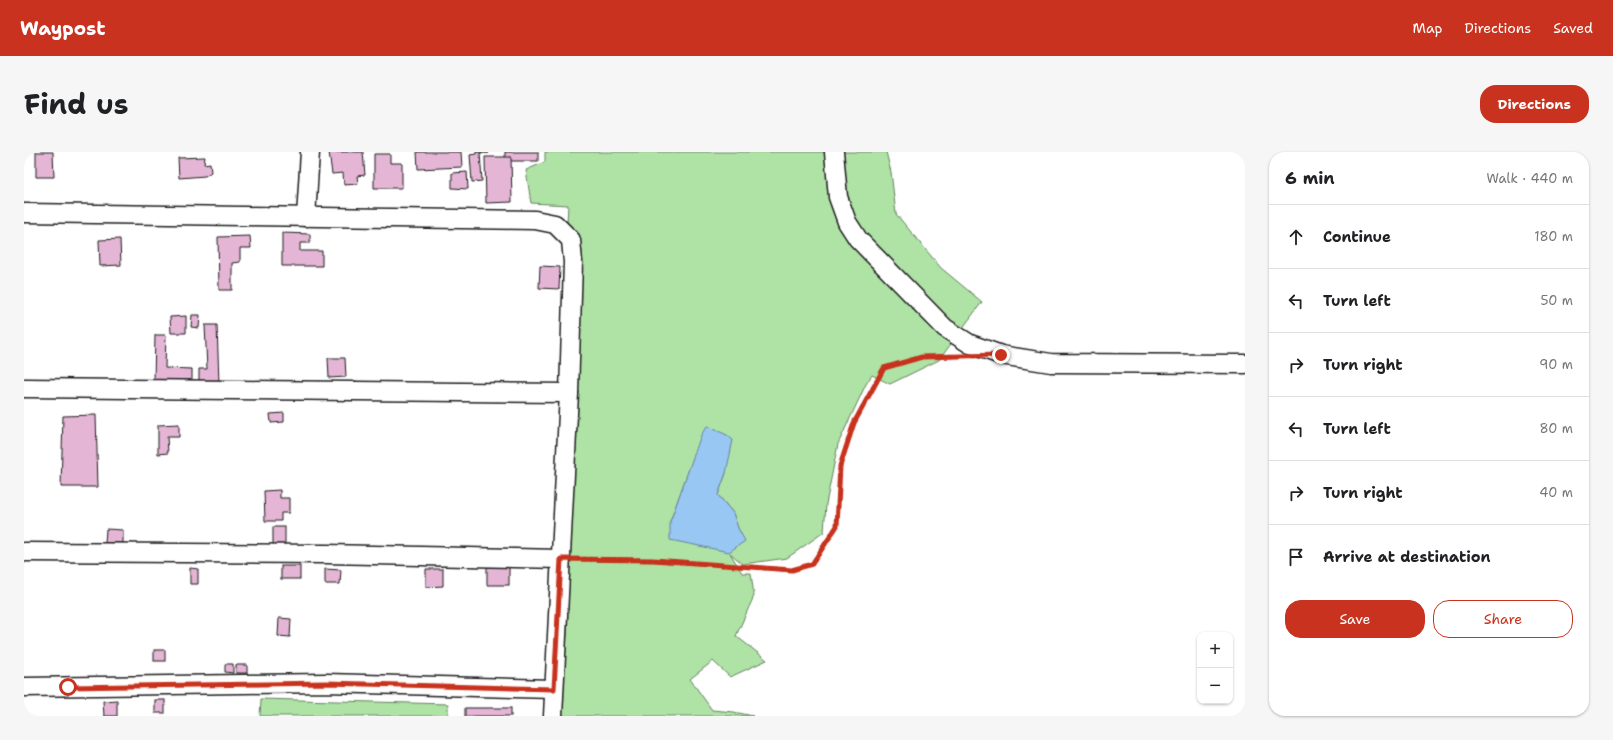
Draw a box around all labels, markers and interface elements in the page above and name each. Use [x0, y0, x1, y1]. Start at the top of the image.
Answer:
text: Waypost [20, 16, 105, 41]
text: Map [1413, 19, 1443, 37]
text: Directions [1465, 19, 1531, 37]
text: Saved [1553, 19, 1593, 37]
text: Find us [24, 85, 129, 123]
button: Directions [1480, 85, 1589, 123]
text: 6 min [1285, 167, 1335, 189]
text: Walk · 440 m [1487, 170, 1573, 187]
icon: ahead [1285, 226, 1307, 248]
text: Continue [1323, 227, 1391, 247]
text: 180 m [1534, 228, 1573, 245]
icon: left [1285, 290, 1307, 312]
text: Turn left [1323, 291, 1391, 311]
text: 50 m [1540, 292, 1573, 309]
route end [992, 346, 1010, 364]
icon: right [1285, 354, 1307, 376]
text: Turn right [1323, 355, 1403, 375]
text: 90 m [1539, 356, 1573, 373]
icon: left [1285, 418, 1307, 440]
text: Turn left [1323, 419, 1391, 439]
text: 80 m [1539, 420, 1573, 437]
icon: right [1285, 482, 1307, 504]
text: Turn right [1323, 483, 1403, 503]
text: 40 m [1539, 484, 1573, 501]
icon: arrive [1285, 546, 1307, 568]
text: Arrive at destination [1323, 547, 1491, 567]
button: Save [1285, 600, 1425, 638]
button: Share [1433, 600, 1573, 638]
map controls [1197, 632, 1233, 704]
button: + [1197, 632, 1233, 668]
button: − [1197, 668, 1233, 704]
route start [59, 678, 77, 696]

